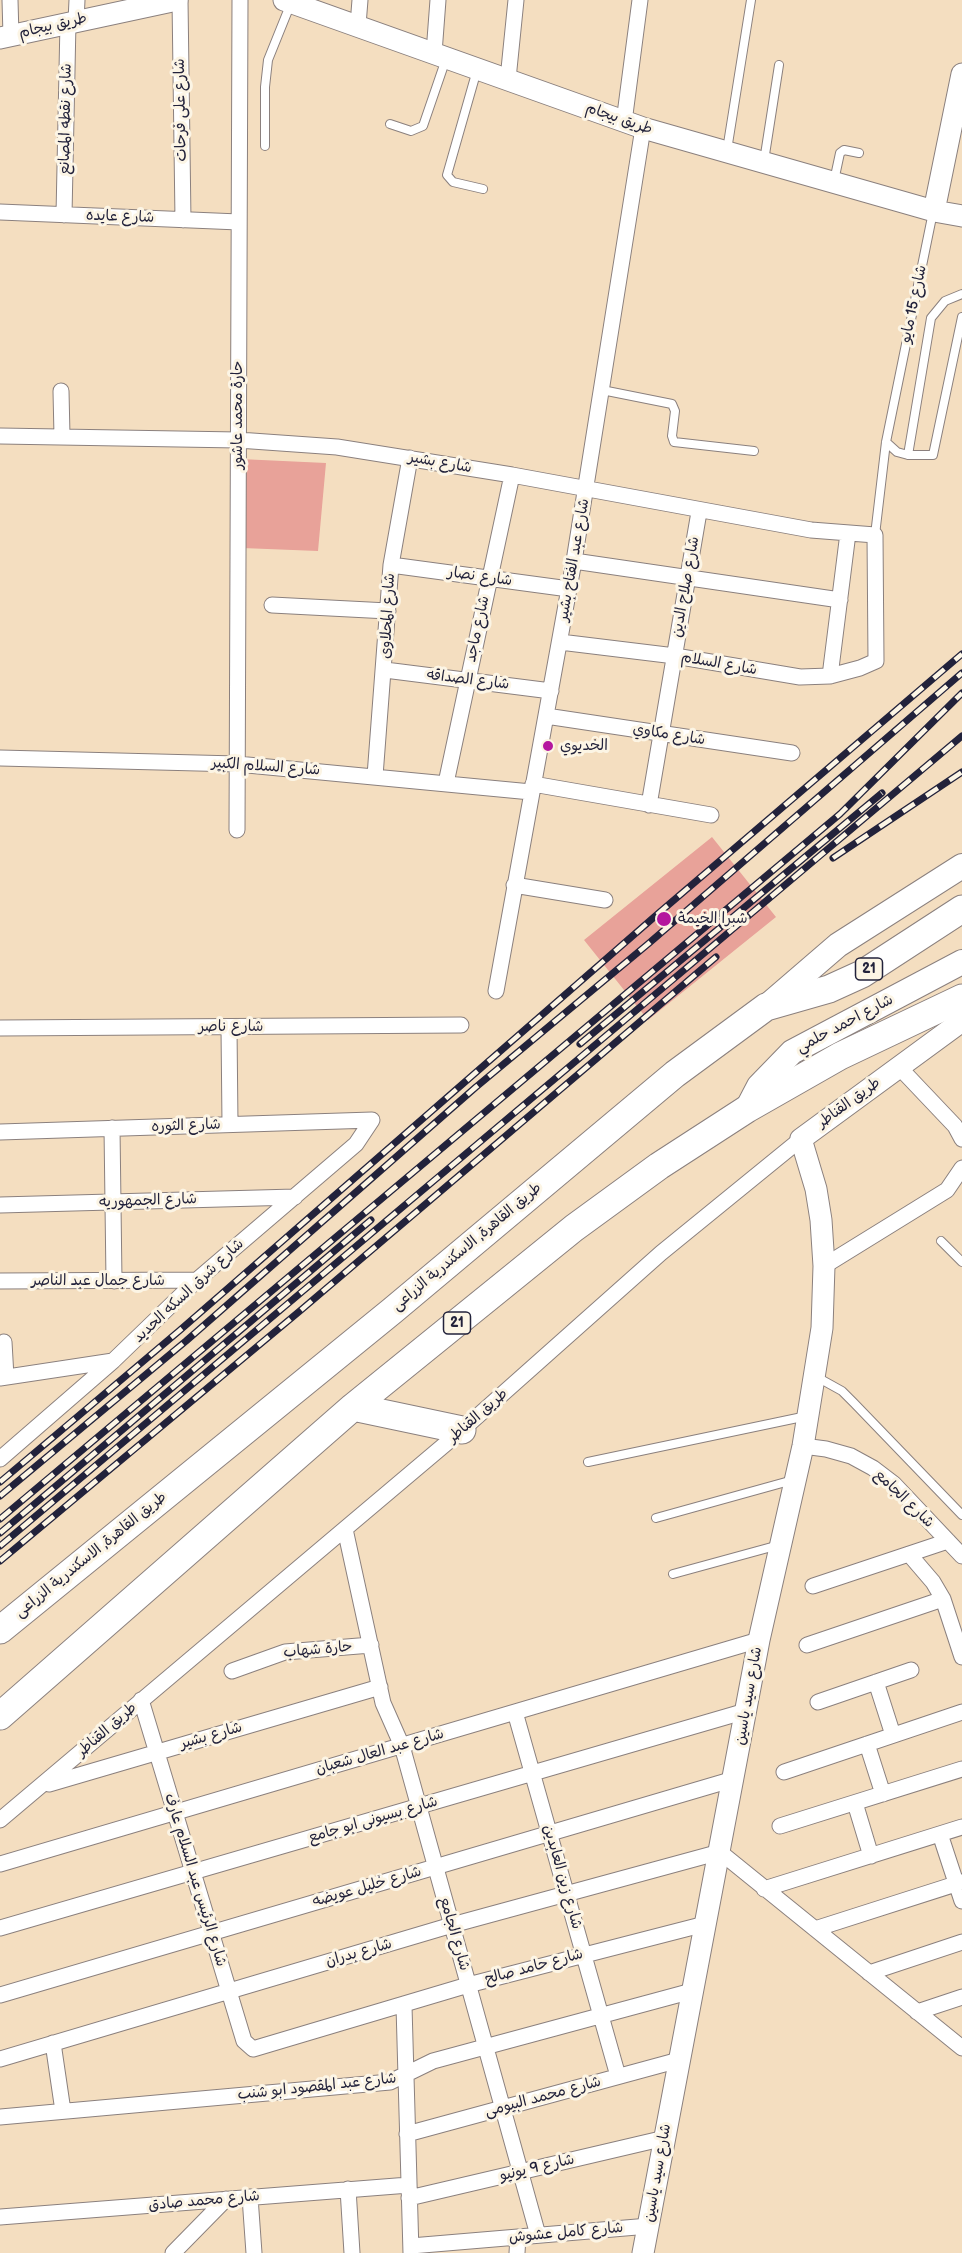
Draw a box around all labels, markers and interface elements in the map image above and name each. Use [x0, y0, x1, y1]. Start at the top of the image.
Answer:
street label: طريق بيجام [17, 9, 89, 43]
street label: شارع على فرحات [171, 58, 191, 162]
street label: شارع نقطه المصانع [56, 63, 76, 175]
street label: طريق بيجام [583, 99, 655, 139]
street label: شارع عايده [86, 207, 154, 227]
street label: شارع 15 مايو [897, 263, 931, 345]
street label: حارة محمد عاشور [229, 361, 247, 469]
street label: شارع بشير [407, 449, 473, 477]
street label: شارع عبد الفتاح بشير [554, 497, 594, 623]
street label: شارع صلاح الدين [668, 535, 704, 639]
street label: شارع نصار [447, 564, 513, 590]
street label: شارع المحلاوى [377, 573, 399, 659]
street label: شارع ماجد [462, 594, 494, 664]
street label: شارع السلام [680, 648, 758, 680]
street label: شارع الصداقه [426, 666, 510, 694]
street label: شارع مكاوي [631, 720, 707, 750]
place label: الخديوي [560, 737, 608, 755]
marker: الخديوي [541, 739, 555, 753]
street label: شارع السلام الكبير [211, 754, 321, 780]
marker: شبرا الخيمة [655, 910, 673, 928]
place label: شبرا الخيمة [678, 910, 748, 928]
road number: 21 [856, 958, 882, 980]
street label: شارع احمد حلمي [794, 991, 896, 1057]
street label: شارع ناصر [199, 1018, 263, 1036]
street label: طريق القناطر [814, 1074, 884, 1132]
street label: شارع الثوره [151, 1116, 221, 1136]
street label: طريق القاهرة, الاسكندرية الزراعى [388, 1179, 546, 1315]
street label: شارع الجمهوريه [99, 1190, 197, 1212]
street label: شارع شرق السكه الحديد [130, 1235, 248, 1347]
street label: شارع جمال عبد الناصر [31, 1272, 165, 1290]
road number: 21 [444, 1312, 470, 1334]
street label: طريق القناطر [444, 1385, 512, 1447]
street label: شارع الجامع [870, 1466, 938, 1532]
street label: طريق القاهرة, الاسكندرية الزراعى [12, 1488, 170, 1622]
street label: حارة شهاب [283, 1638, 353, 1662]
street label: شارع سيد ياسين [731, 1645, 767, 1747]
street label: طريق القناطر [73, 1699, 141, 1761]
street label: شارع بشير [178, 1719, 244, 1753]
street label: شارع عبد العال شعبان [314, 1725, 446, 1779]
street label: شارع الرئيس عبد السلام عارف [160, 1791, 230, 1969]
street label: شارع بسيونى ابو جامع [306, 1793, 440, 1847]
street label: شارع زين العابدين [538, 1823, 586, 1931]
street label: شارع خليل عويضه [311, 1863, 423, 1911]
street label: شارع الجامع [435, 1895, 473, 1973]
street label: شارع بدران [324, 1935, 394, 1971]
street label: شارع حامد صالح [483, 1945, 585, 1989]
street label: شارع عبد المقصود ابو شنب [237, 2070, 397, 2104]
street label: شارع محمد البيومى [483, 2073, 603, 2121]
street label: شارع سيد ياسين [640, 2122, 676, 2224]
street label: شارع 9 يونيو [498, 2151, 576, 2185]
street label: شارع محمد صادق [148, 2187, 260, 2215]
street label: شارع كامل عشوش [508, 2219, 624, 2247]

